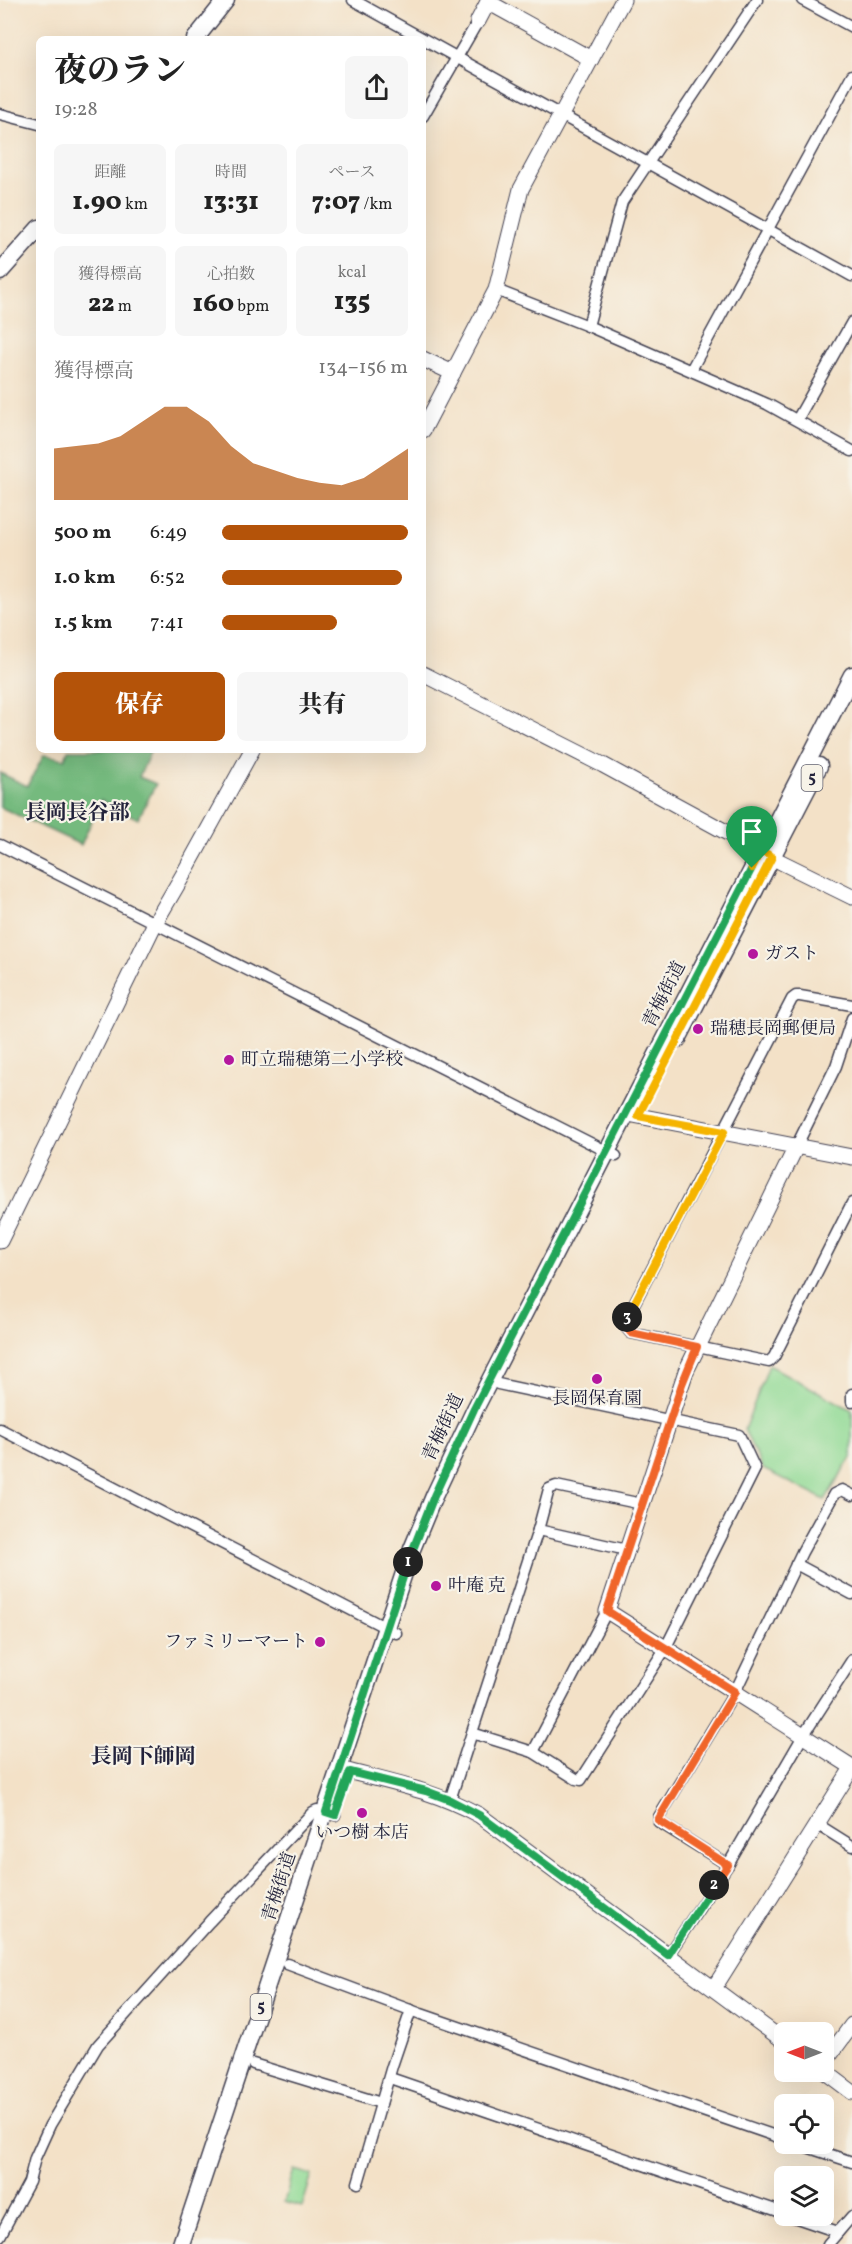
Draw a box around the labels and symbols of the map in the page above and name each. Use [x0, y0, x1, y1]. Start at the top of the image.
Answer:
road number: 5 [802, 765, 822, 791]
district label: 長岡長谷部 [25, 799, 130, 828]
pin [726, 806, 777, 868]
place label: ガスト [765, 942, 819, 967]
marker: ガスト [746, 947, 760, 961]
street label: 青梅街道 [638, 957, 692, 1033]
place label: 瑞穂長岡郵便局 [710, 1017, 836, 1042]
marker: 瑞穂長岡郵便局 [691, 1022, 705, 1036]
place label: 町立瑞穂第二小学校 [241, 1048, 403, 1073]
marker: 町立瑞穂第二小学校 [222, 1053, 236, 1067]
pin: 3 [612, 1302, 642, 1332]
marker: 長岡保育園 [590, 1372, 604, 1386]
place label: 長岡保育園 [552, 1387, 642, 1412]
street label: 青梅街道 [417, 1390, 471, 1466]
pin: 1 [393, 1547, 423, 1577]
place label: 叶庵 克 [448, 1574, 506, 1599]
marker: 叶庵 克 [429, 1579, 443, 1593]
place label: ファミリーマート [164, 1630, 308, 1655]
marker: ファミリーマート [313, 1635, 327, 1649]
district label: 長岡下師岡 [91, 1743, 196, 1772]
marker: いつ樹 本店 [355, 1806, 369, 1820]
place label: いつ樹 本店 [315, 1821, 409, 1846]
street label: 青梅街道 [257, 1849, 303, 1925]
pin: 2 [699, 1870, 729, 1900]
road number: 5 [250, 1994, 272, 2020]
north arrow [774, 2022, 834, 2082]

